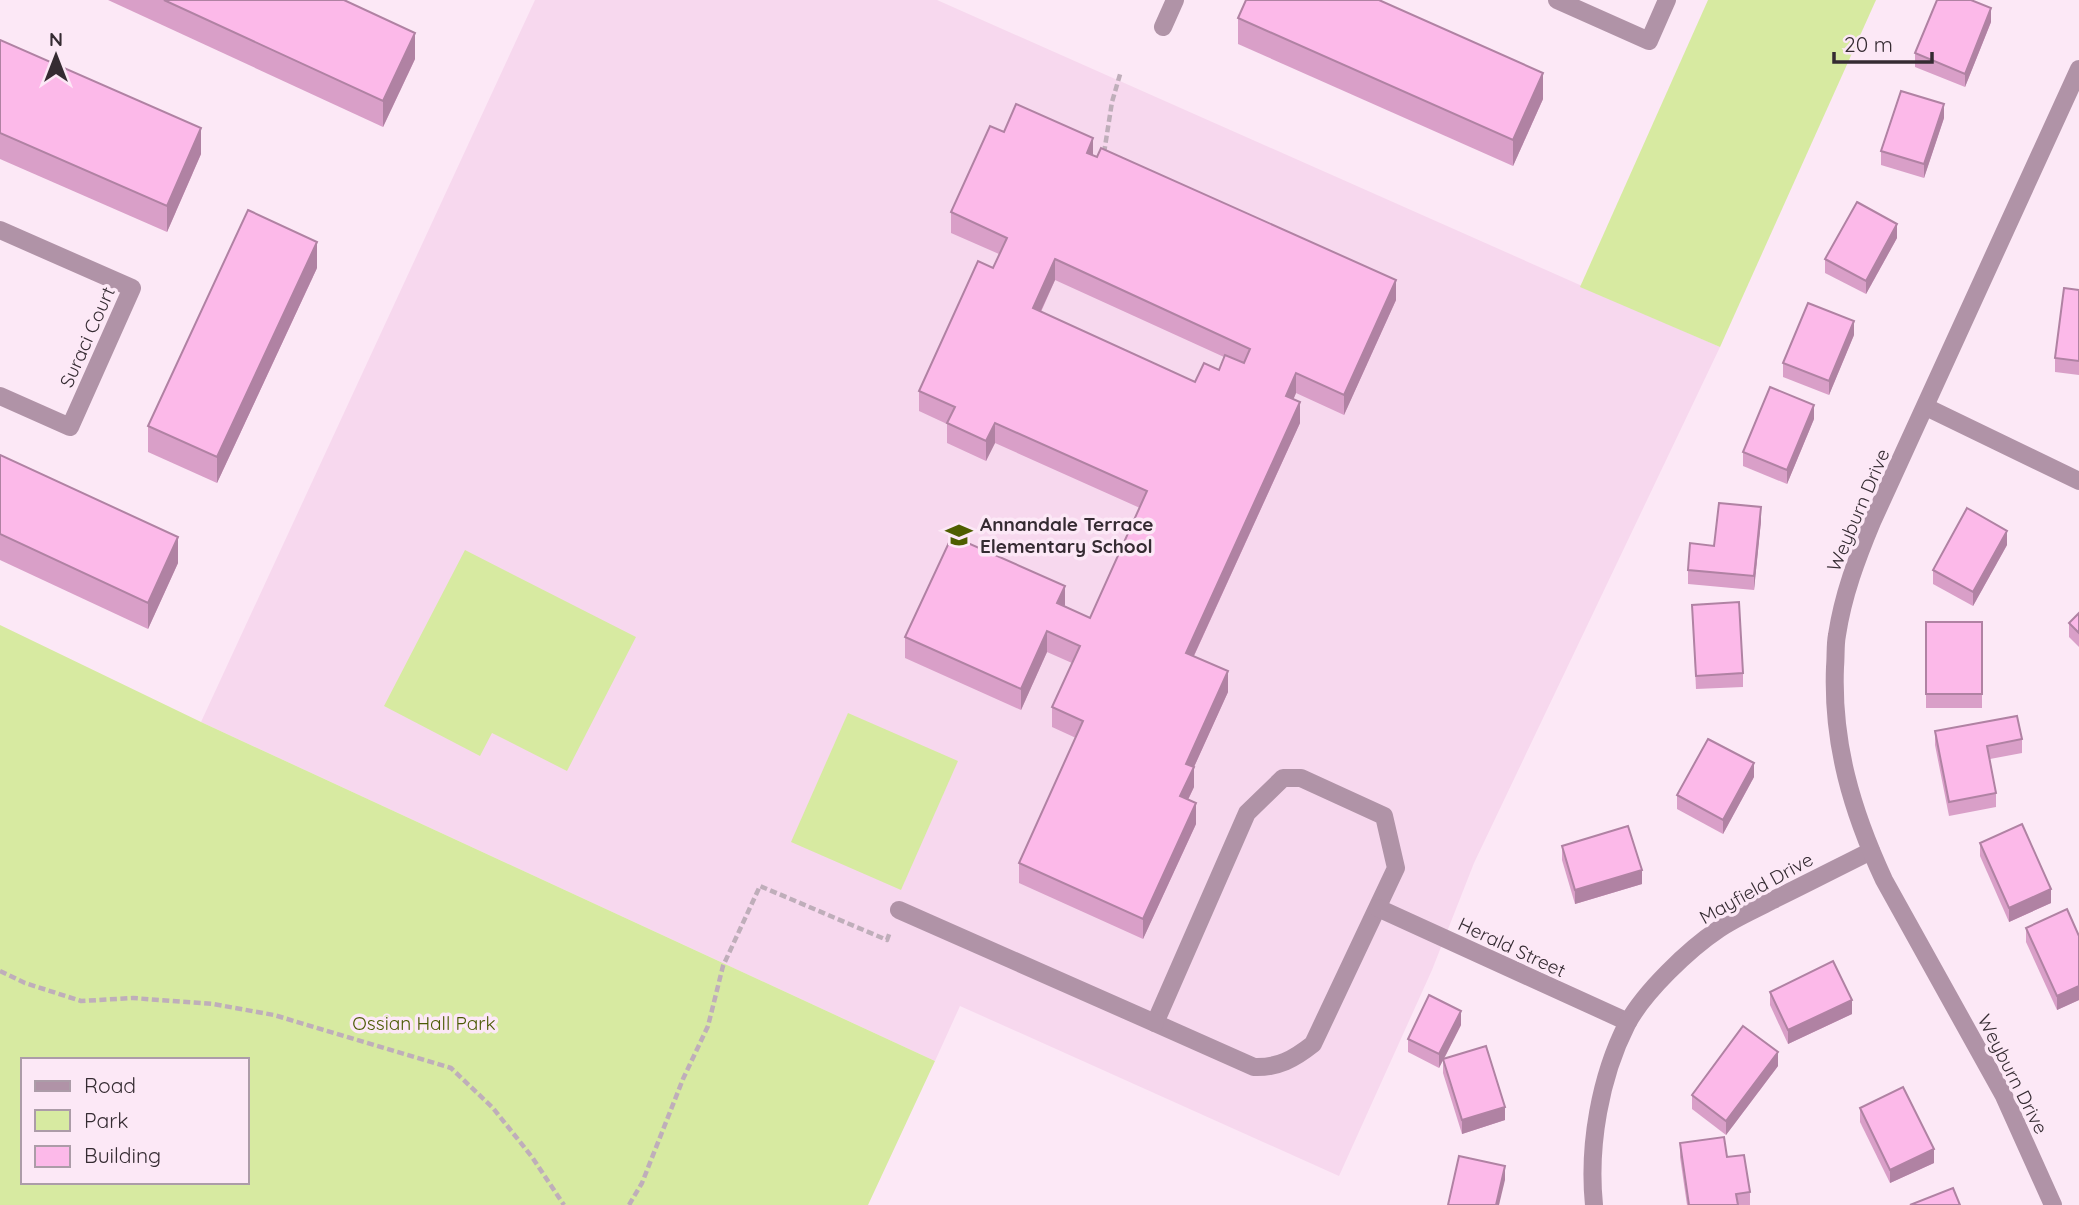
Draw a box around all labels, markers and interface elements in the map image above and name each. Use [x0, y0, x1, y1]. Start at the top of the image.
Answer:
north arrow [21, 21, 91, 91]
scale bar [1834, 21, 1932, 65]
text: N [49, 27, 63, 51]
text: 20 m [1844, 31, 1893, 57]
street label: Suraci Court [54, 283, 120, 391]
street label: Weyburn Drive [1821, 445, 1895, 575]
place label: Annandale Terrace Elementary School [980, 512, 1154, 558]
school or university icon: Annandale Terrace Elementary School [944, 520, 974, 550]
street label: Mayfield Drive [1695, 847, 1817, 929]
street label: Herald Street [1454, 912, 1570, 982]
street label: Weyburn Drive [1973, 1010, 2053, 1138]
park label: Ossian Hall Park [352, 1011, 496, 1035]
legend [21, 1058, 248, 1184]
text: Road [84, 1072, 136, 1098]
text: Park [84, 1107, 128, 1133]
text: Building [84, 1142, 161, 1168]

